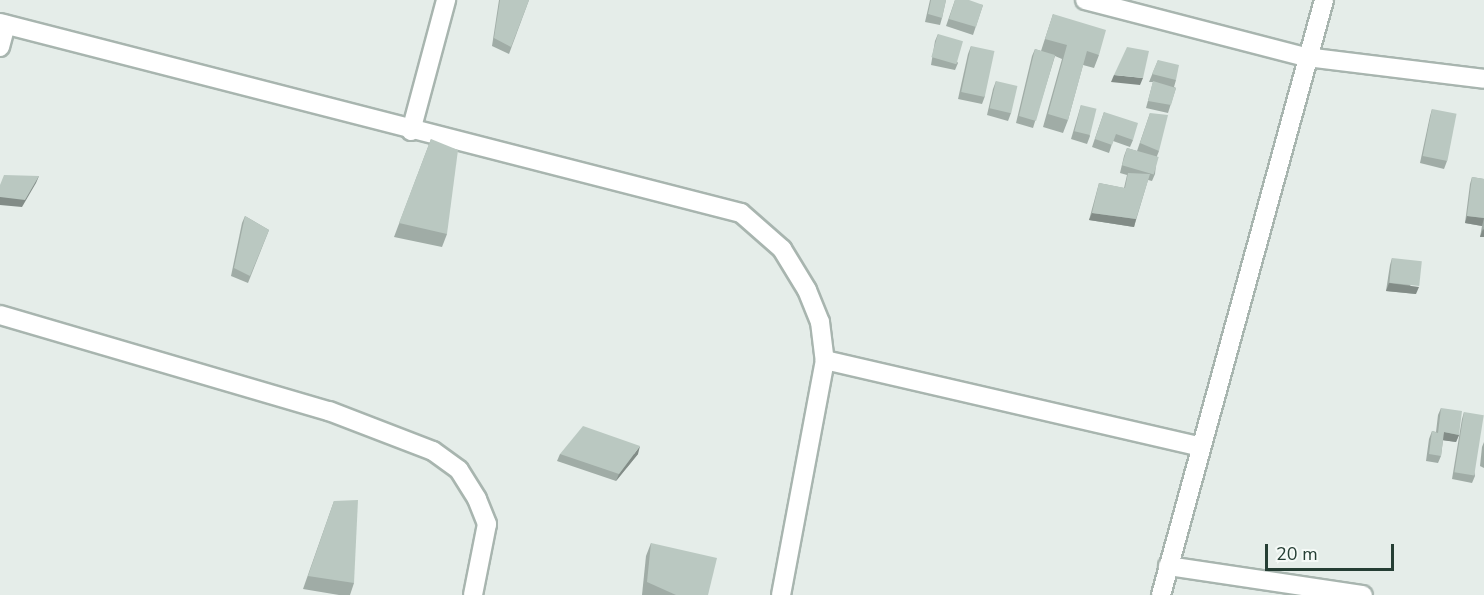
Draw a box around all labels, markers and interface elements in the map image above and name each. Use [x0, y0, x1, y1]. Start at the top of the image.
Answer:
scale bar [1268, 532, 1397, 570]
text: 20 m [1276, 542, 1318, 566]

